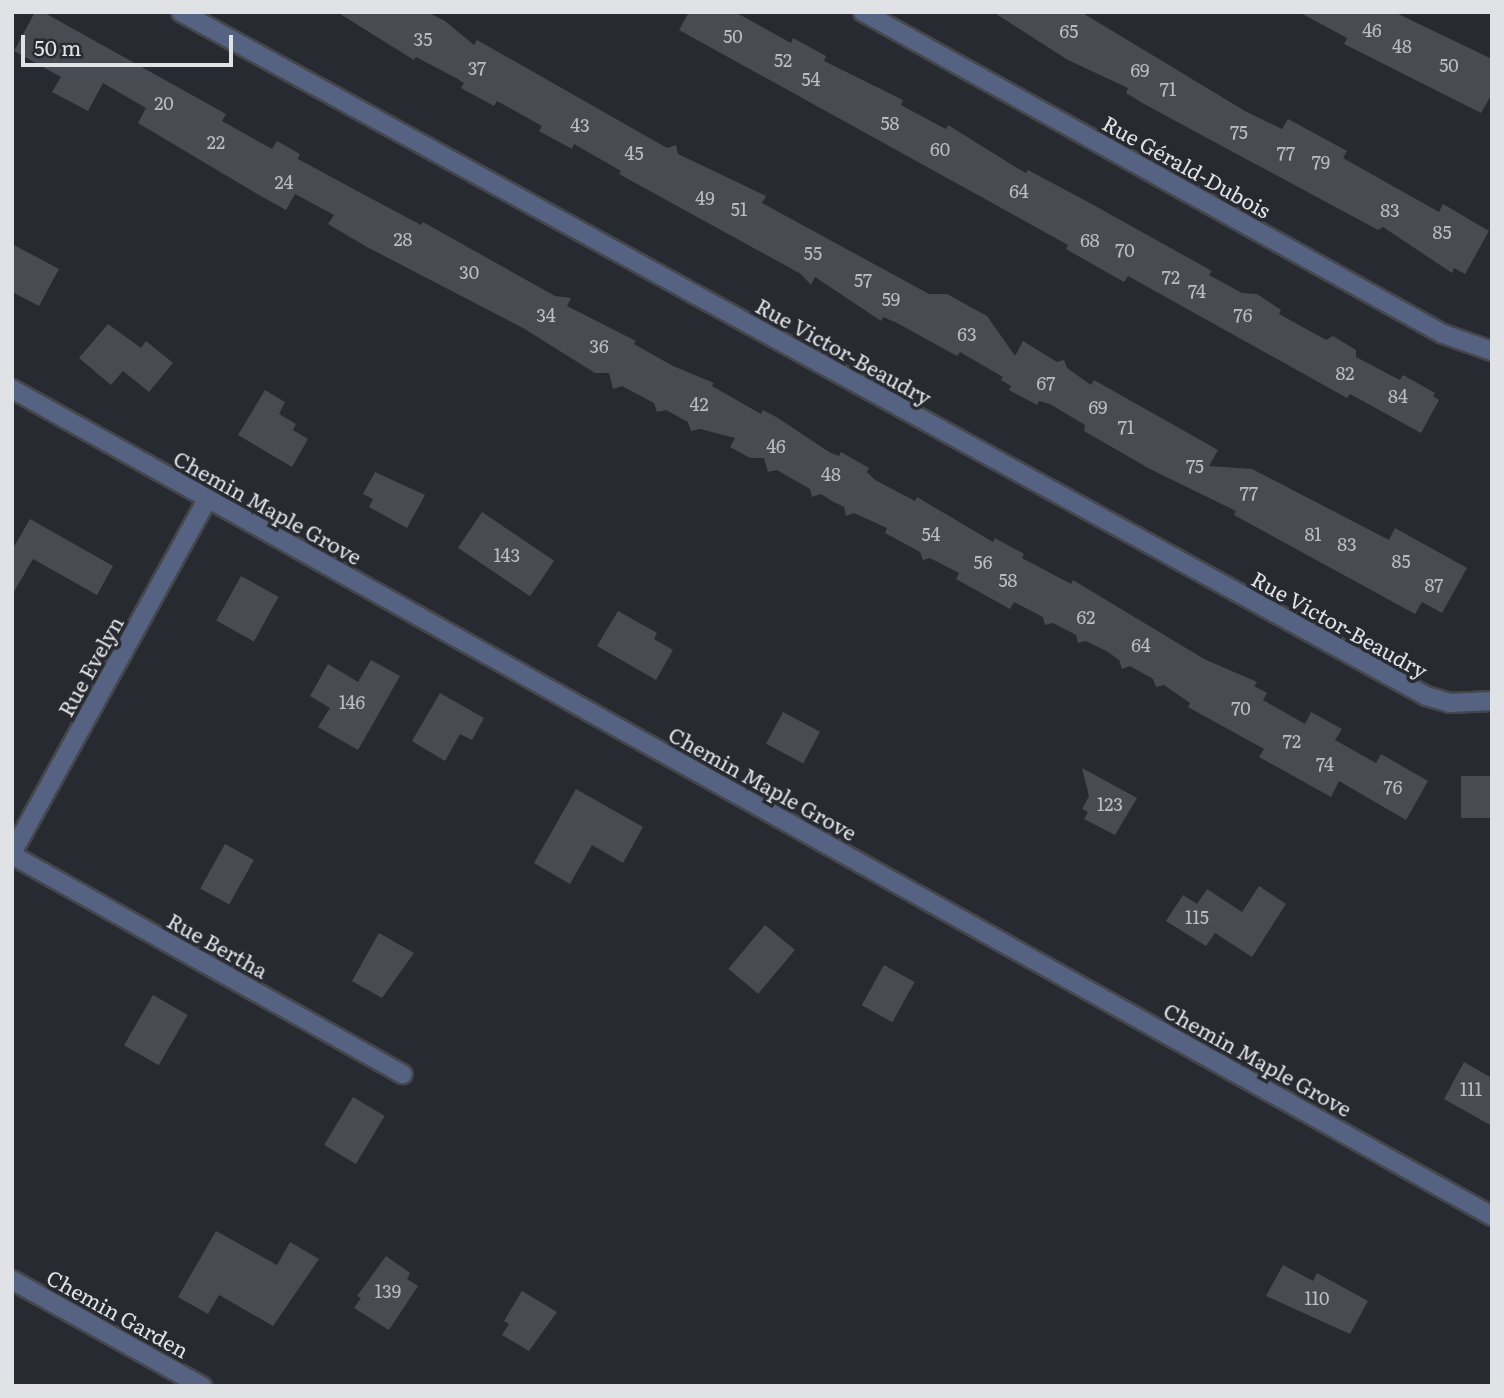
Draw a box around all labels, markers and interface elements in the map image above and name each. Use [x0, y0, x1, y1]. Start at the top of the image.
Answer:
house number: 46 [1362, 19, 1382, 41]
house number: 65 [1060, 20, 1078, 42]
scale bar [24, 21, 236, 65]
house number: 50 [723, 25, 743, 47]
house number: 35 [414, 28, 432, 50]
text: 50 m [34, 31, 81, 62]
house number: 48 [1392, 35, 1412, 57]
house number: 52 [774, 49, 792, 71]
house number: 50 [1439, 54, 1459, 76]
house number: 37 [468, 57, 486, 79]
house number: 69 [1130, 59, 1150, 81]
house number: 54 [801, 68, 821, 90]
house number: 71 [1160, 78, 1176, 100]
house number: 20 [154, 92, 174, 114]
street label: Rue Gérald-Dubois [1099, 109, 1275, 223]
house number: 58 [880, 112, 900, 134]
house number: 43 [570, 114, 590, 136]
house number: 75 [1230, 121, 1248, 143]
house number: 22 [207, 131, 225, 153]
house number: 60 [930, 138, 950, 160]
house number: 45 [624, 142, 644, 164]
house number: 77 [1277, 142, 1295, 164]
house number: 79 [1312, 151, 1330, 173]
house number: 24 [274, 171, 294, 193]
house number: 64 [1009, 180, 1029, 202]
house number: 49 [695, 187, 715, 209]
house number: 51 [731, 198, 747, 220]
house number: 83 [1380, 199, 1400, 221]
house number: 85 [1432, 221, 1452, 243]
house number: 28 [393, 228, 413, 250]
house number: 68 [1080, 229, 1100, 251]
house number: 70 [1115, 239, 1135, 261]
house number: 55 [804, 242, 822, 264]
house number: 30 [459, 261, 479, 283]
house number: 72 [1162, 266, 1180, 288]
house number: 57 [854, 269, 872, 291]
house number: 74 [1188, 280, 1206, 302]
house number: 59 [882, 288, 900, 310]
street label: Rue Victor-Beaudry [752, 292, 936, 410]
house number: 34 [536, 304, 556, 326]
house number: 76 [1234, 304, 1252, 326]
house number: 63 [957, 323, 977, 345]
house number: 36 [589, 335, 609, 357]
house number: 82 [1336, 362, 1354, 384]
house number: 67 [1037, 372, 1055, 394]
house number: 84 [1388, 385, 1408, 407]
house number: 42 [689, 393, 709, 415]
house number: 69 [1088, 396, 1108, 418]
house number: 71 [1118, 416, 1134, 438]
house number: 46 [766, 435, 786, 457]
street label: Chemin Maple Grove [170, 445, 366, 569]
house number: 75 [1186, 455, 1204, 477]
house number: 48 [821, 463, 841, 485]
house number: 77 [1240, 482, 1258, 504]
house number: 54 [921, 523, 941, 545]
house number: 81 [1304, 523, 1322, 545]
house number: 83 [1337, 533, 1357, 555]
house number: 143 [494, 544, 520, 566]
house number: 85 [1391, 550, 1411, 572]
house number: 56 [974, 551, 992, 573]
street label: Rue Victor-Beaudry [1248, 565, 1432, 683]
house number: 58 [998, 569, 1018, 591]
house number: 87 [1425, 574, 1443, 596]
house number: 62 [1077, 606, 1095, 628]
street label: Rue Evelyn [52, 612, 128, 720]
house number: 64 [1131, 634, 1151, 656]
house number: 146 [339, 691, 365, 713]
house number: 70 [1231, 697, 1251, 719]
street label: Chemin Maple Grove [665, 721, 861, 845]
house number: 72 [1283, 730, 1301, 752]
house number: 74 [1316, 753, 1334, 775]
house number: 76 [1384, 776, 1402, 798]
house number: 123 [1097, 793, 1123, 815]
house number: 115 [1185, 906, 1209, 928]
street label: Rue Bertha [163, 907, 273, 983]
street label: Chemin Maple Grove [1160, 997, 1356, 1121]
house number: 111 [1460, 1078, 1482, 1100]
street label: Chemin Garden [43, 1264, 193, 1362]
house number: 139 [375, 1280, 401, 1302]
house number: 110 [1304, 1287, 1330, 1309]

